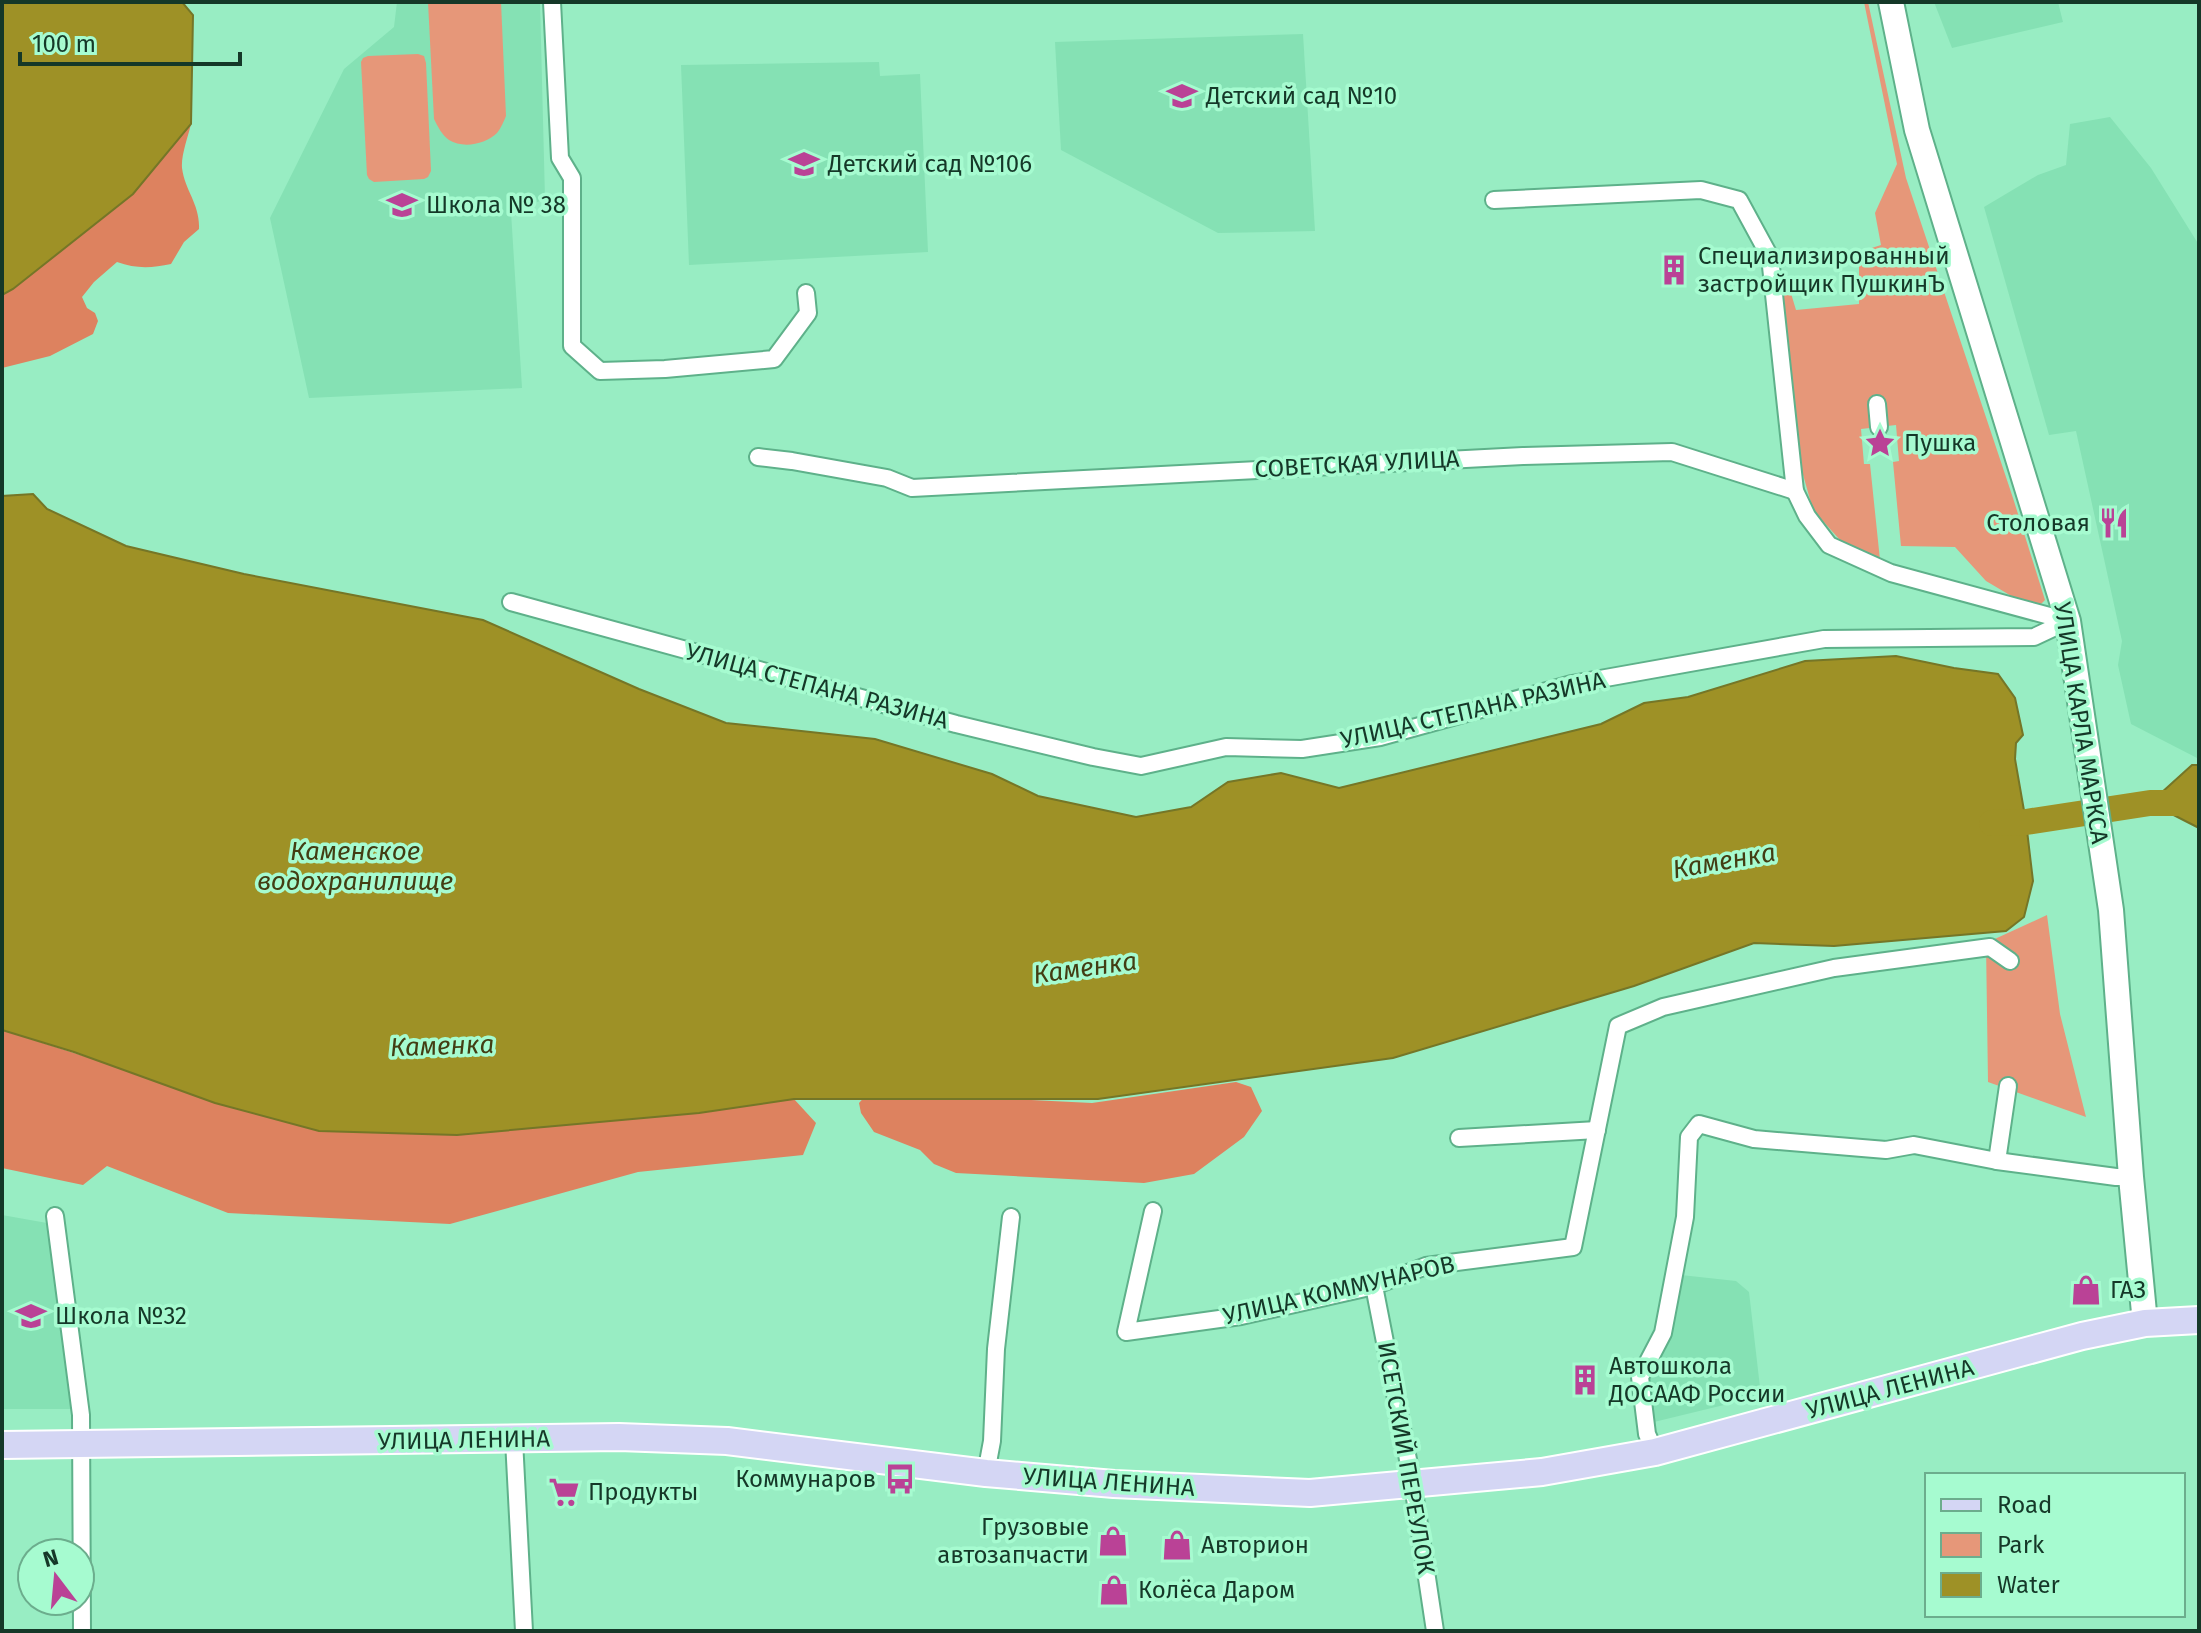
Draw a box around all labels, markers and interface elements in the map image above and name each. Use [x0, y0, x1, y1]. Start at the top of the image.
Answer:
scale bar [20, 16, 240, 66]
text: 100 m [32, 30, 96, 58]
school or university icon: Детский сад №10 [1165, 79, 1199, 113]
place label: Детский сад №10 [1205, 82, 1397, 110]
school or university icon: Детский сад №106 [787, 147, 821, 181]
place label: Детский сад №106 [827, 150, 1032, 178]
school or university icon: Школа № 38 [385, 188, 419, 222]
place label: Школа № 38 [426, 191, 566, 219]
place label: Специализированный застройщик ПушкинЪ [1698, 242, 1950, 298]
building icon: Специализированный застройщик ПушкинЪ [1657, 253, 1691, 287]
place icon: Пушка [1863, 426, 1897, 460]
place label: Пушка [1904, 429, 1976, 457]
street label: СОВЕТСКАЯ УЛИЦА [1254, 445, 1460, 483]
restaurant icon: Столовая [2097, 506, 2131, 540]
place label: Столовая [1986, 509, 2090, 537]
street label: УЛИЦА КАРЛА МАРКСА [2048, 600, 2114, 846]
street label: УЛИЦА СТЕПАНА РАЗИНА [683, 637, 952, 735]
street label: УЛИЦА СТЕПАНА РАЗИНА [1338, 666, 1608, 754]
water label: Каменское водохранилище [257, 836, 453, 897]
water label: Каменка [1670, 837, 1778, 885]
water label: Каменка [1031, 945, 1139, 991]
water label: Каменка [389, 1029, 495, 1063]
street label: УЛИЦА КОММУНАРОВ [1221, 1250, 1457, 1330]
shop icon: ГАЗ [2069, 1273, 2103, 1307]
place label: ГАЗ [2110, 1276, 2146, 1304]
school or university icon: Школа №32 [14, 1299, 48, 1333]
place label: Школа №32 [55, 1302, 187, 1330]
street label: ИСЕТСКИЙ ПЕРЕУЛОК [1372, 1339, 1440, 1577]
place label: Автошкола ДОСААФ России [1608, 1352, 1786, 1408]
street label: УЛИЦА ЛЕНИНА [1803, 1353, 1977, 1425]
building icon: Автошкола ДОСААФ России [1568, 1363, 1602, 1397]
street label: УЛИЦА ЛЕНИНА [378, 1424, 551, 1456]
bus stop icon: Коммунаров [883, 1462, 917, 1496]
street label: УЛИЦА ЛЕНИНА [1022, 1462, 1196, 1502]
place label: Коммунаров [735, 1465, 876, 1493]
legend [1925, 1473, 2185, 1617]
supermarket icon: Продукты [547, 1475, 581, 1509]
place label: Продукты [588, 1478, 698, 1506]
text: Road [1997, 1491, 2052, 1519]
place label: Грузовые автозапчасти [937, 1513, 1089, 1569]
shop icon: Грузовые автозапчасти [1096, 1524, 1130, 1558]
shop icon: Авторион [1160, 1528, 1194, 1562]
place label: Авторион [1201, 1531, 1309, 1559]
text: Park [1997, 1531, 2045, 1559]
north arrow [16, 1537, 96, 1617]
text: N [40, 1543, 61, 1573]
text: Water [1997, 1571, 2061, 1599]
shop icon: Колёса Даром [1097, 1573, 1131, 1607]
place label: Колёса Даром [1138, 1576, 1295, 1604]

